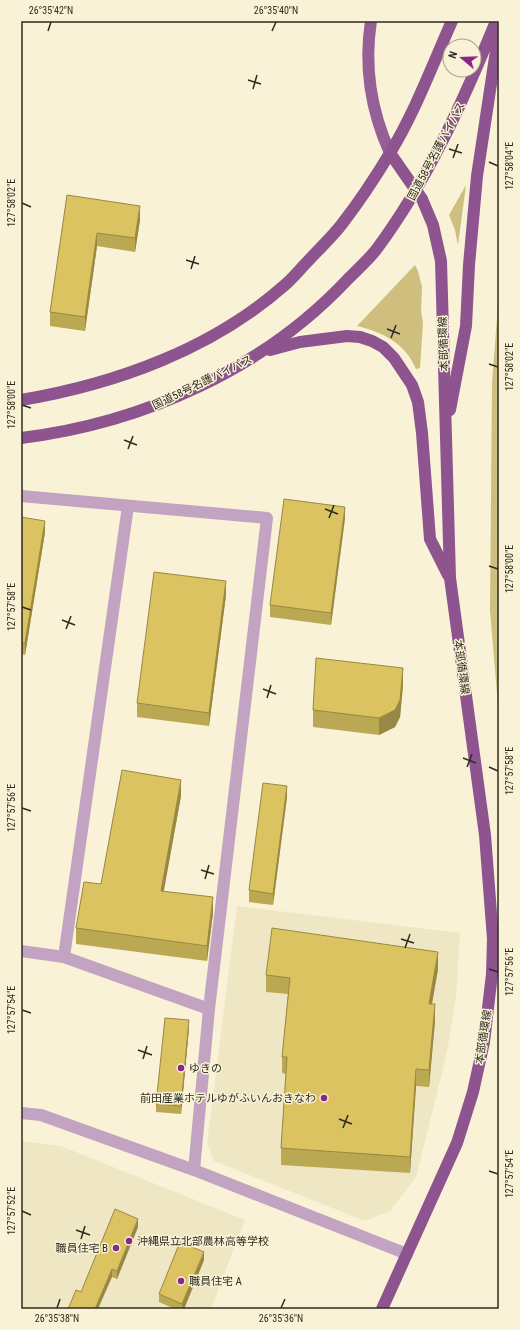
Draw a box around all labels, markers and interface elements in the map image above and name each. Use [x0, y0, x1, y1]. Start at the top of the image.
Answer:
text: 26°35'42"N [29, 5, 73, 16]
text: 26°35'40"N [254, 5, 298, 16]
north arrow [442, 38, 482, 78]
text: N [446, 49, 460, 60]
street label: 国道58号名護バイパス [405, 100, 468, 203]
text: 127°58'04"E [504, 142, 515, 190]
text: 127°58'02"E [6, 179, 17, 227]
street label: 本部循環線 [436, 316, 451, 372]
text: 127°58'02"E [504, 343, 515, 391]
street label: 国道58号名護バイパス [150, 353, 254, 412]
text: 127°58'00"E [6, 381, 17, 429]
text: 127°58'00"E [504, 545, 515, 593]
text: 127°57'58"E [6, 583, 17, 631]
street label: 本部循環線 [451, 639, 472, 695]
text: 127°57'58"E [504, 747, 515, 795]
text: 127°57'56"E [6, 784, 17, 832]
text: 127°57'56"E [504, 948, 515, 996]
text: 127°57'54"E [6, 986, 17, 1034]
street label: 本部循環線 [473, 1009, 494, 1065]
place label: ゆきの [189, 1062, 222, 1075]
marker: ゆきの [176, 1063, 186, 1073]
place label: 前田産業ホテルゆがふいんおきなわ [140, 1092, 316, 1105]
marker: 前田産業ホテルゆがふいんおきなわ [319, 1093, 329, 1103]
text: 127°57'54"E [504, 1150, 515, 1198]
text: 127°57'52"E [6, 1187, 17, 1235]
place label: 沖縄県立北部農林高等学校 [137, 1235, 269, 1248]
marker: 沖縄県立北部農林高等学校 [124, 1236, 134, 1246]
place label: 職員住宅 B [55, 1242, 108, 1255]
marker: 職員住宅 B [111, 1243, 121, 1253]
place label: 職員住宅 A [189, 1275, 243, 1288]
marker: 職員住宅 A [176, 1276, 186, 1286]
text: 26°35'38"N [35, 1313, 79, 1324]
text: 26°35'36"N [259, 1313, 303, 1324]

